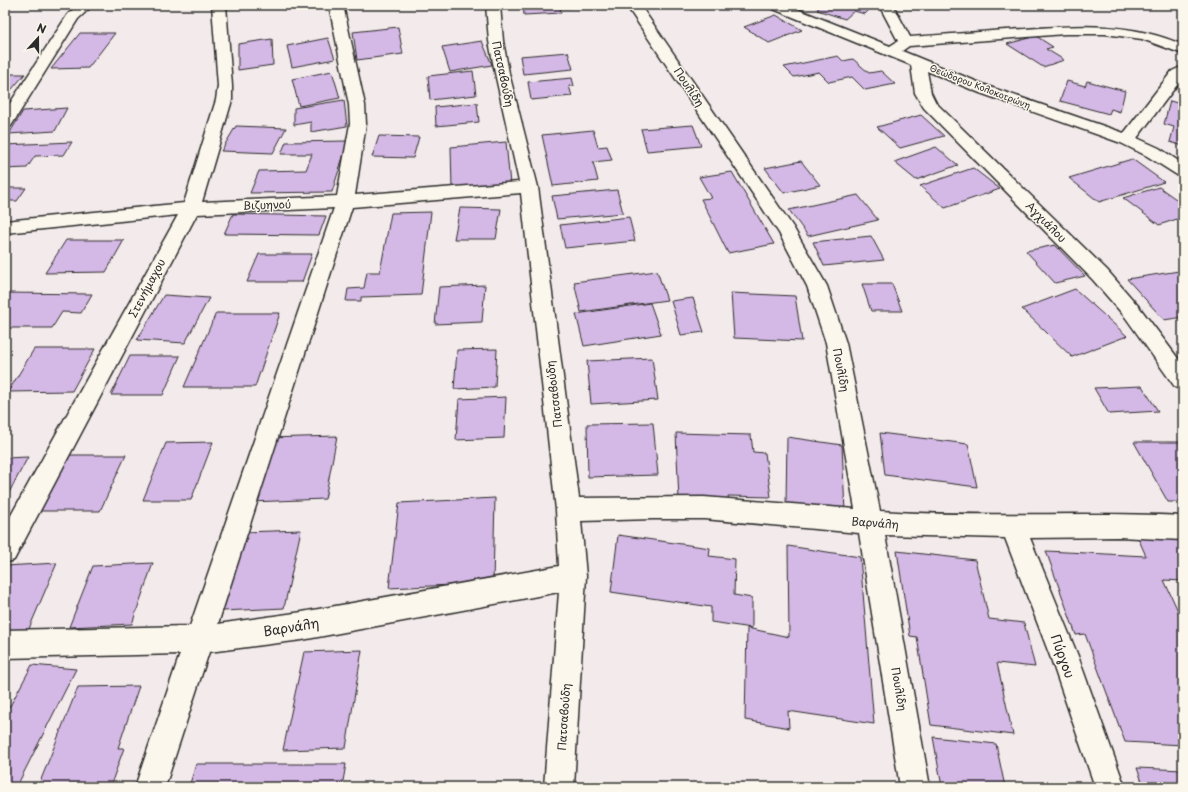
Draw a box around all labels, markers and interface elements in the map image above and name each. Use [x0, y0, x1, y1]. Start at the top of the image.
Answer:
north arrow [18, 18, 58, 58]
text: N [35, 19, 49, 38]
street label: Πατσαβούδη [488, 39, 519, 109]
street label: Θεώδορου Κολοκοτρώνη [928, 60, 1033, 112]
street label: Πουλίδη [670, 64, 709, 110]
street label: Βιζυηνού [243, 195, 291, 214]
street label: Αγχιάλου [1022, 197, 1071, 246]
street label: Στενήμαχου [124, 255, 169, 320]
street label: Πουλίδη [829, 347, 854, 393]
street label: Πατσαβούδη [541, 360, 566, 429]
street label: Βαρνάλη [851, 512, 899, 533]
street label: Βαρνάλη [262, 613, 320, 640]
street label: Πύργου [1047, 631, 1080, 681]
street label: Πουλίδη [887, 666, 912, 712]
street label: Πατσαβούδη [553, 683, 574, 751]

